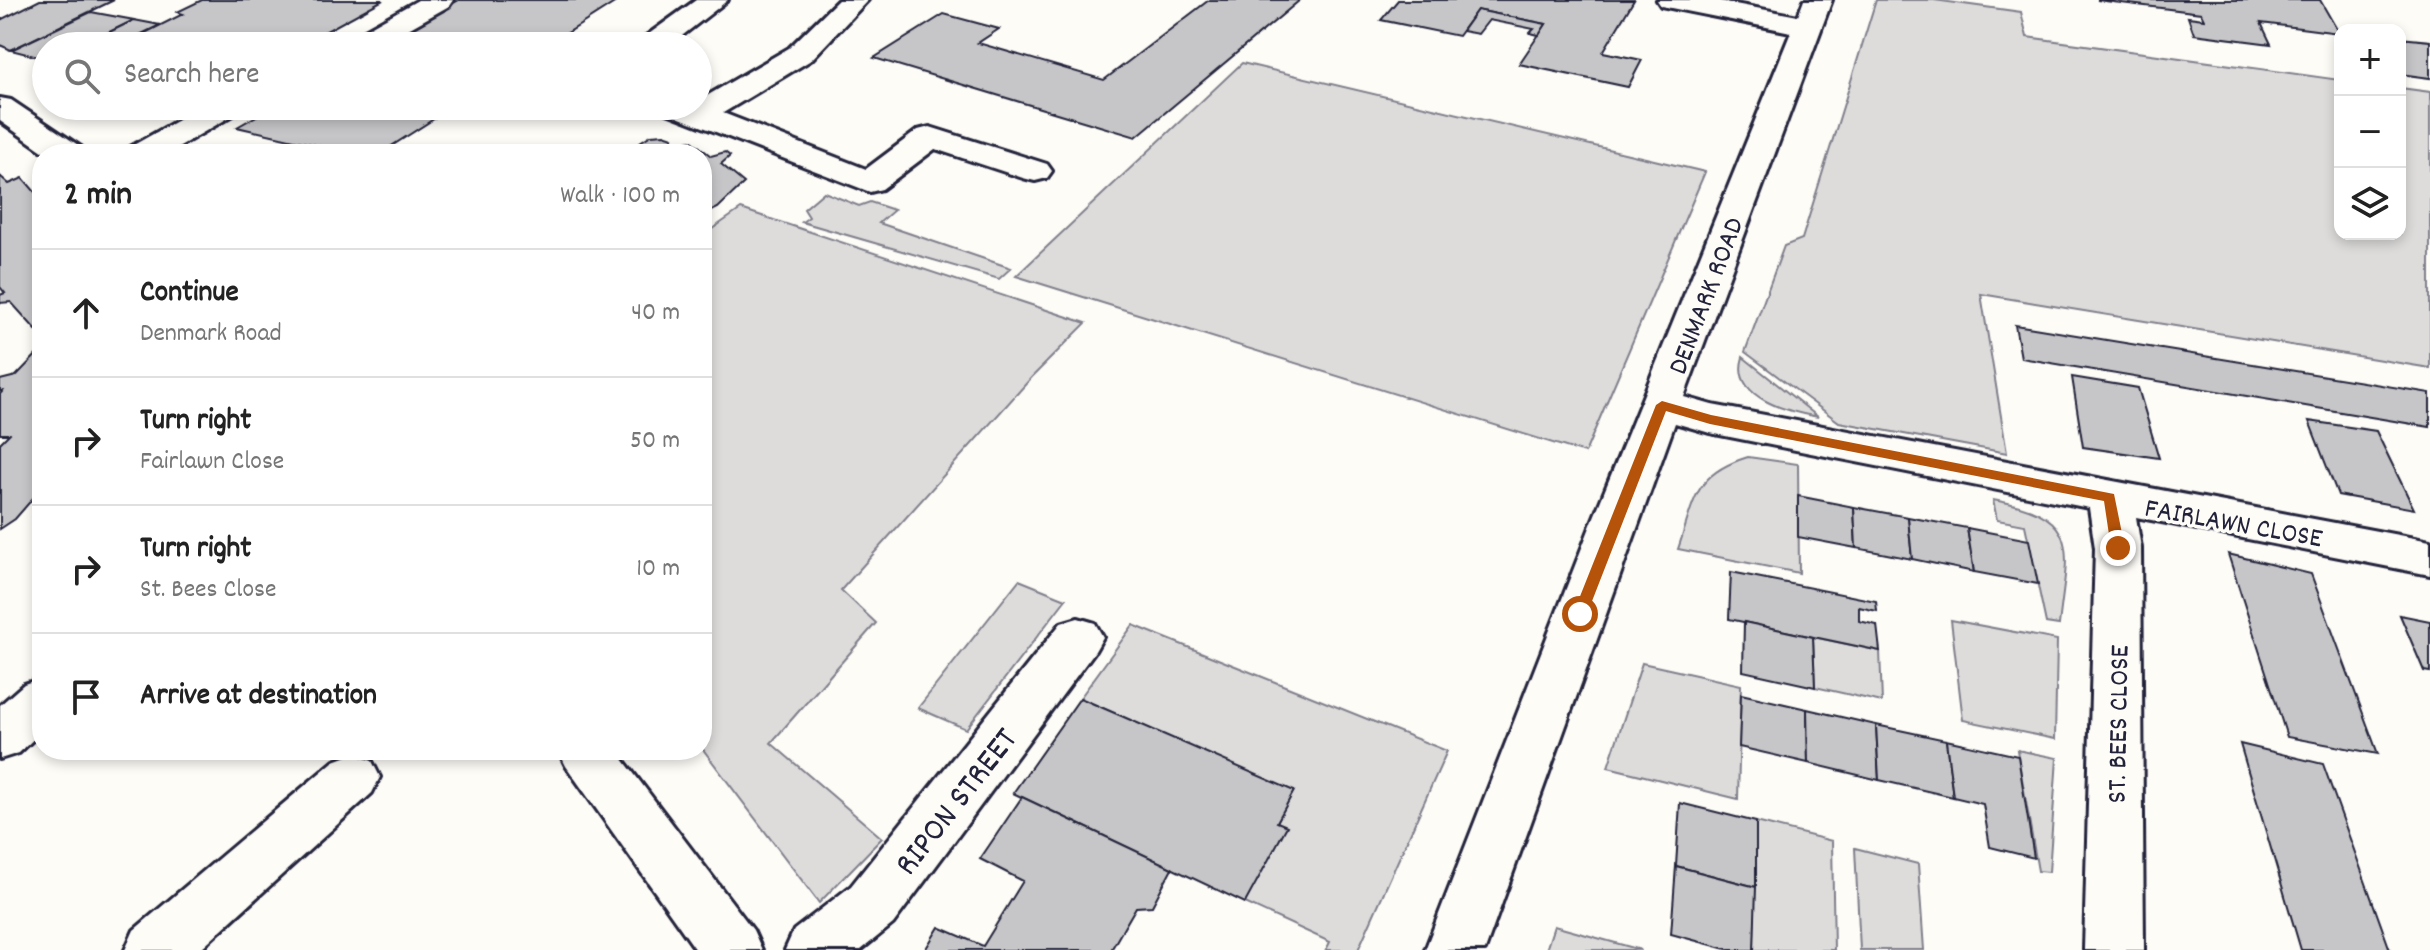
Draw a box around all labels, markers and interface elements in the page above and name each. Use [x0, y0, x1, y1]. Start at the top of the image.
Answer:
map controls [2334, 24, 2406, 240]
button: + [2334, 24, 2406, 96]
search box [32, 32, 712, 120]
icon: search [60, 54, 104, 98]
text: Search here [124, 55, 260, 98]
button: − [2334, 96, 2406, 168]
button: layers [2334, 168, 2406, 240]
text: 2 min [64, 172, 132, 221]
text: Walk · 100 m [560, 178, 680, 215]
street label: DENMARK ROAD [1660, 213, 1757, 381]
text: Continue [140, 273, 239, 316]
icon: ahead [64, 291, 108, 335]
text: 40 m [631, 295, 680, 332]
text: Denmark Road [140, 316, 282, 353]
text: Turn right [140, 401, 251, 444]
icon: right [64, 419, 108, 463]
text: 50 m [630, 423, 680, 460]
text: Fairlawn Close [140, 444, 284, 481]
street label: FAIRLAWN CLOSE [2141, 491, 2325, 561]
text: Turn right [140, 529, 251, 572]
route end [2100, 530, 2136, 566]
icon: right [64, 547, 108, 591]
text: 10 m [636, 551, 680, 588]
text: St. Bees Close [140, 572, 276, 609]
route start [1562, 596, 1598, 632]
street label: ST. BEES CLOSE [2100, 644, 2142, 804]
icon: arrive [64, 675, 108, 719]
text: Arrive at destination [140, 676, 377, 719]
street label: RIPON STREET [885, 719, 1032, 888]

